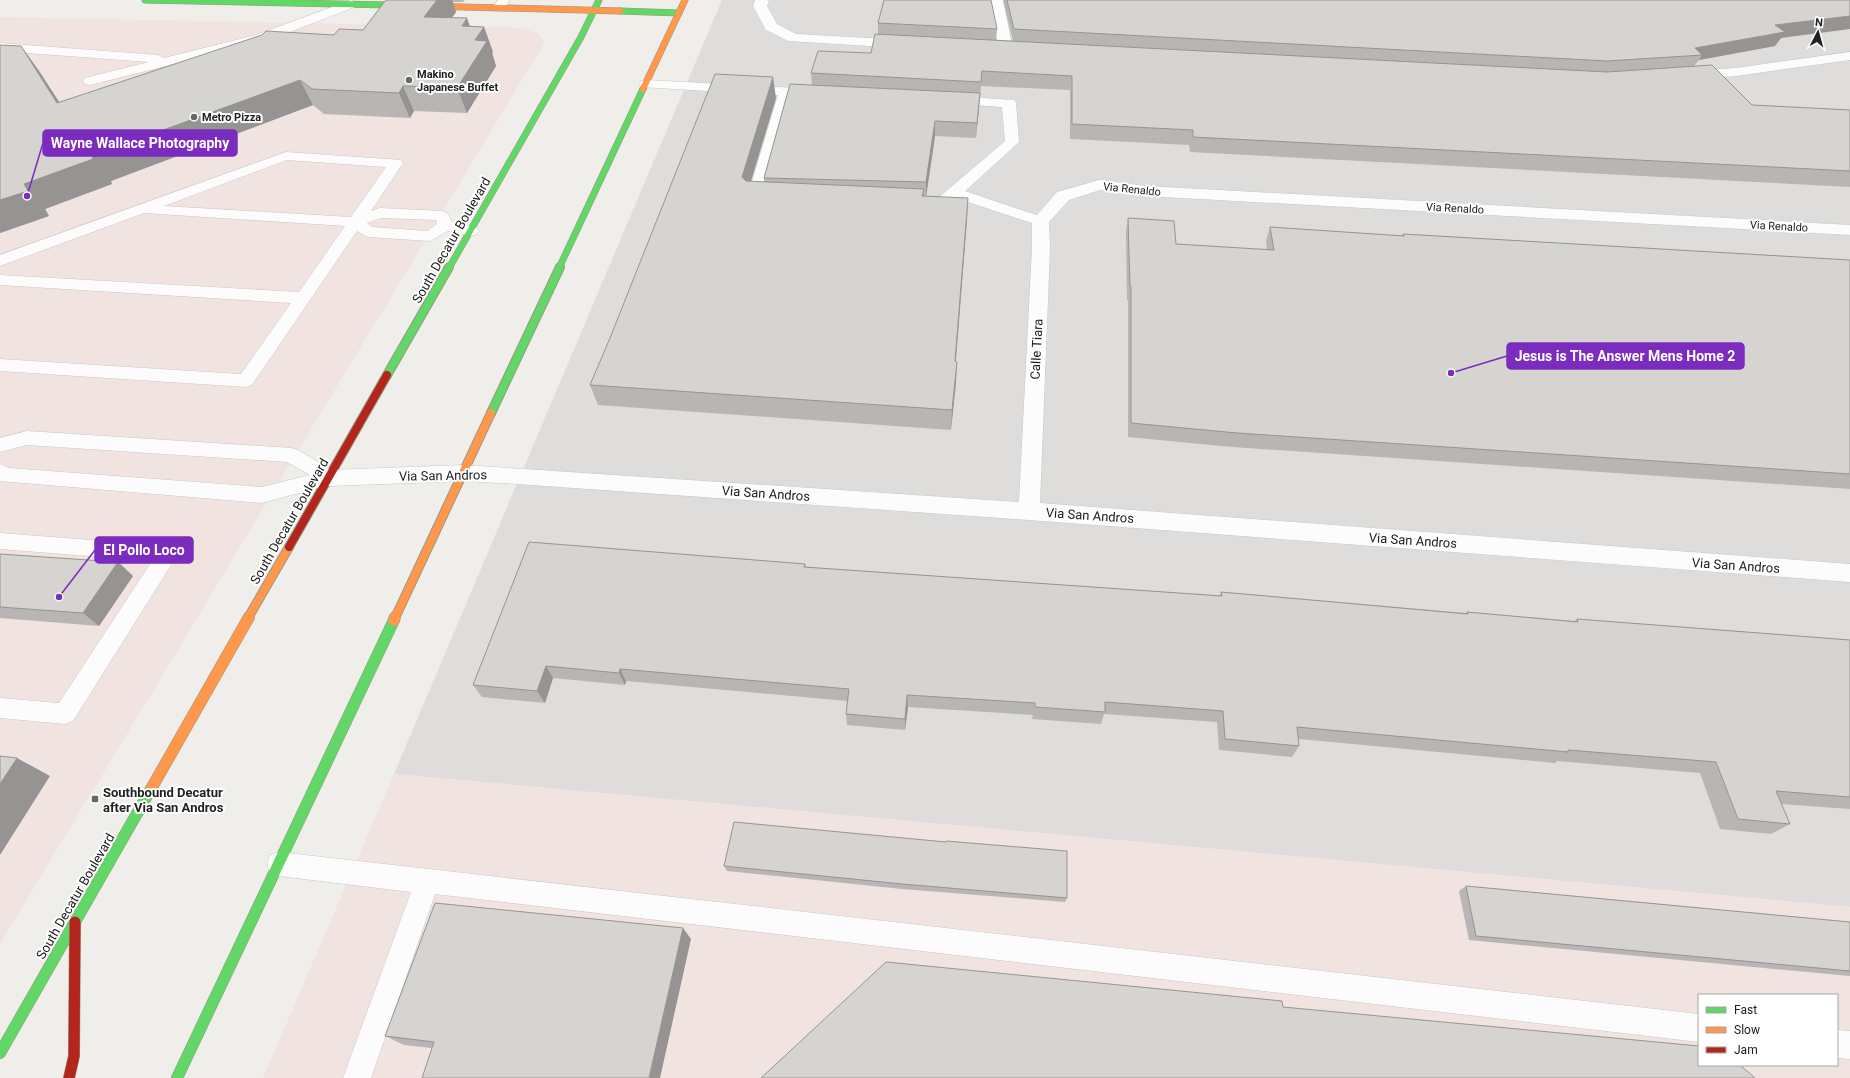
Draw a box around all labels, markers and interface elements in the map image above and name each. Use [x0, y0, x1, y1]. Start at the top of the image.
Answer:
north arrow [1798, 12, 1838, 52]
text: N [1814, 16, 1824, 29]
place label: Makino Japanese Buffet [417, 68, 498, 94]
marker: Makino Japanese Buffet [404, 75, 414, 85]
place label: Metro Pizza [202, 111, 261, 124]
marker: Metro Pizza [189, 112, 199, 122]
callout: Wayne Wallace Photography [43, 130, 237, 156]
text: Wayne Wallace Photography [51, 135, 230, 151]
street label: South Decatur Boulevard [409, 175, 494, 306]
street label: Via Renaldo [1102, 180, 1162, 199]
street label: Via Renaldo [1426, 200, 1484, 217]
street label: Via Renaldo [1750, 218, 1808, 235]
street label: Calle Tiara [1027, 318, 1046, 380]
callout: Jesus is The Answer Mens Home 2 [1507, 343, 1744, 369]
text: Jesus is The Answer Mens Home 2 [1515, 348, 1735, 364]
street label: South Decatur Boulevard [247, 456, 332, 587]
street label: Via San Andros [399, 467, 488, 484]
street label: Via San Andros [721, 483, 811, 504]
street label: Via San Andros [1045, 505, 1135, 526]
street label: Via San Andros [1368, 530, 1458, 551]
callout: El Pollo Loco [95, 537, 193, 563]
text: El Pollo Loco [103, 542, 185, 558]
street label: Via San Andros [1691, 555, 1781, 576]
place label: Southbound Decatur after Via San Andros [103, 785, 224, 815]
marker: Southbound Decatur after Via San Andros [90, 794, 100, 804]
street label: South Decatur Boulevard [33, 831, 118, 962]
legend [1698, 994, 1838, 1066]
text: Fast [1734, 1003, 1757, 1017]
text: Slow [1734, 1023, 1760, 1037]
text: Jam [1734, 1043, 1758, 1057]

